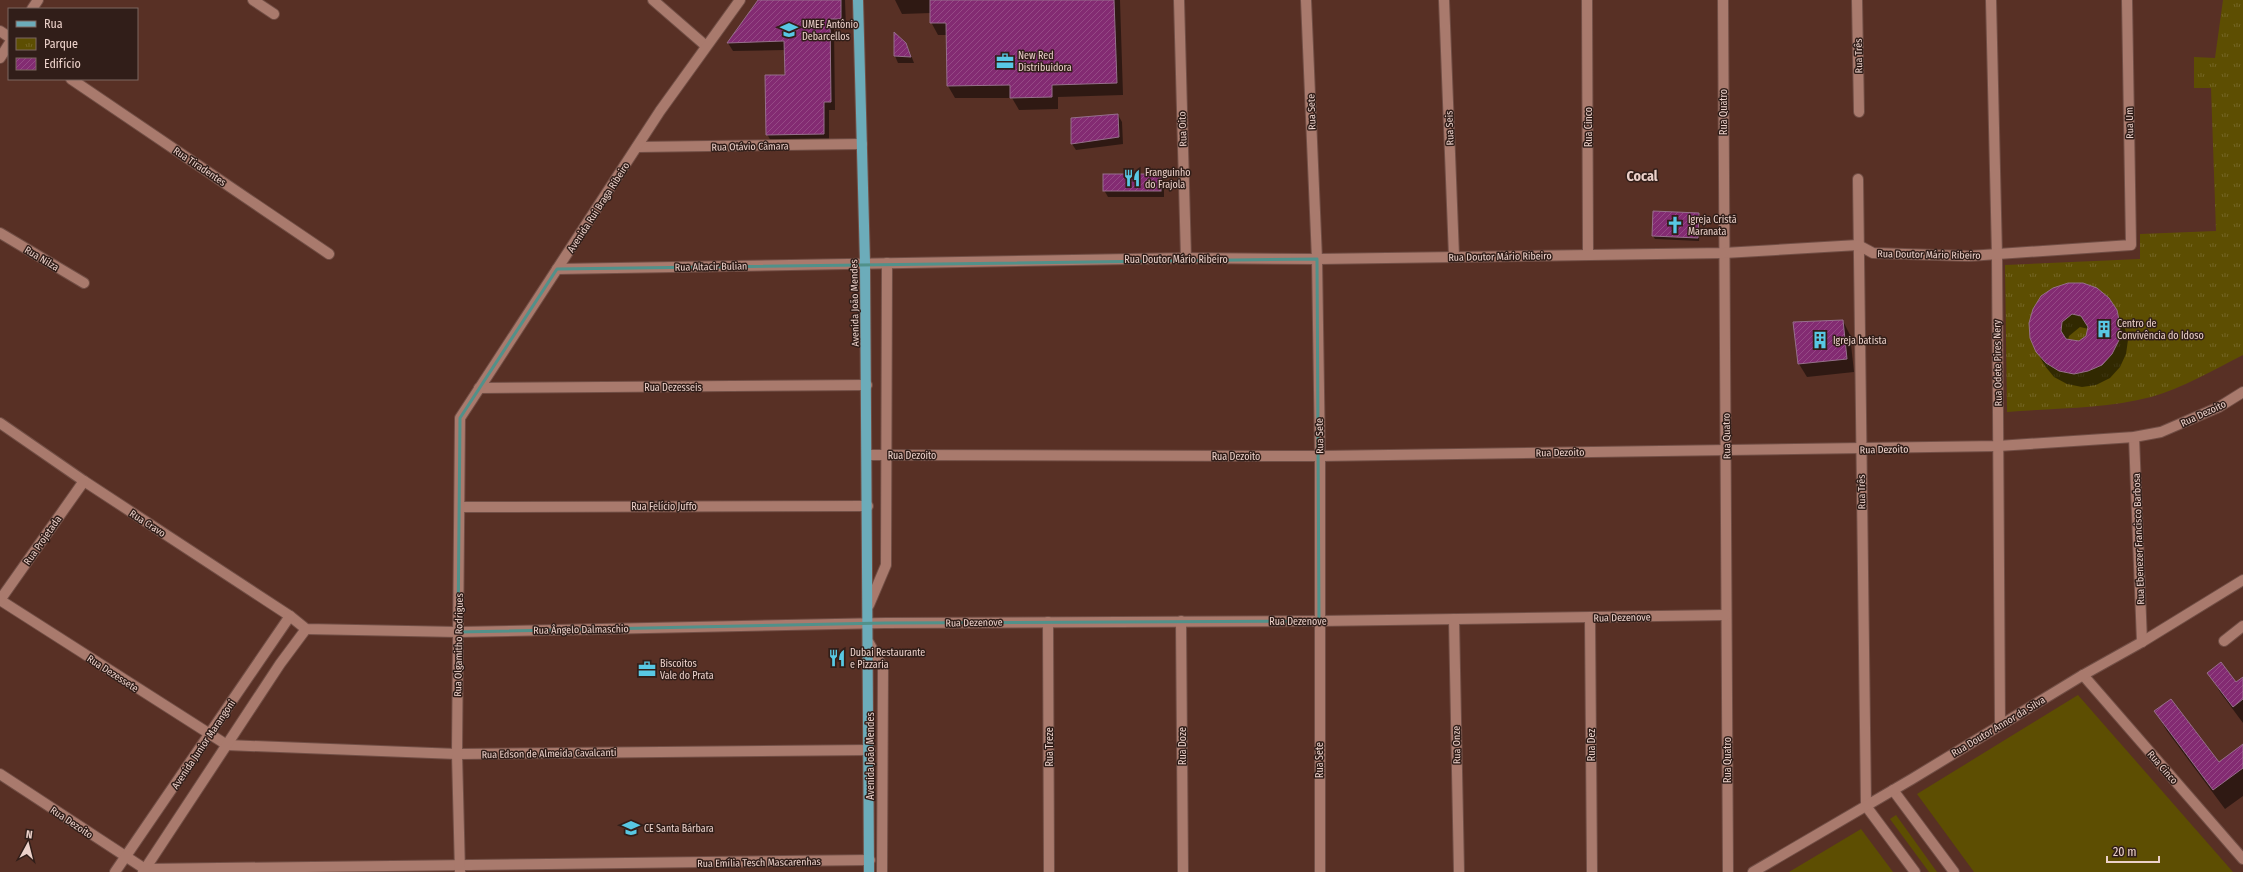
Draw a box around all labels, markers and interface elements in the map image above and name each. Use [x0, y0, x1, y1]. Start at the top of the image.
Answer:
legend [8, 8, 138, 80]
text: Rua [44, 17, 63, 31]
place label: UMEF Antônio Debarcellos [802, 19, 858, 43]
school or university icon: UMEF Antônio Debarcellos [779, 20, 799, 40]
text: Parque [44, 37, 78, 51]
street label: Rua Três [1853, 39, 1865, 73]
place label: New Red Distribuidora [1018, 50, 1072, 74]
office icon: New Red Distribuidora [995, 51, 1015, 71]
text: Edifício [44, 57, 81, 71]
street label: Rua Quatro [1718, 89, 1730, 135]
street label: Rua Sete [1305, 94, 1319, 130]
street label: Rua Cinco [1583, 107, 1595, 147]
street label: Rua Um [2124, 107, 2136, 139]
street label: Rua Seis [1443, 110, 1457, 145]
street label: Rua Oito [1176, 111, 1190, 147]
street label: Rua Otávio Câmara [711, 140, 789, 154]
street label: Rua Tiradentes [171, 145, 228, 189]
street label: Avenida Rui Braga Ribeiro [565, 160, 632, 255]
place label: Franguinho do Frajola [1145, 167, 1191, 191]
restaurant icon: Franguinho do Frajola [1122, 168, 1142, 188]
district label: Cocal [1626, 168, 1658, 185]
place label: Igreja Cristã Maranata [1688, 214, 1737, 238]
church icon: Igreja Cristã Maranata [1665, 215, 1685, 235]
street label: Rua Nilza [22, 244, 61, 274]
street label: Rua Doutor Mário Ribeiro [1877, 248, 1981, 262]
street label: Rua Doutor Mário Ribeiro [1448, 250, 1552, 264]
street label: Rua Doutor Mário Ribeiro [1124, 254, 1228, 266]
street label: Avenida João Mendes [848, 259, 862, 347]
street label: Rua Altacir Bulian [675, 260, 747, 274]
place label: Centro de Convivência do Idoso [2117, 318, 2204, 342]
street label: Rua Odete Pires Nery [1991, 319, 2005, 406]
building icon: Centro de Convivência do Idoso [2094, 319, 2114, 339]
building icon: Igreja batista [1810, 330, 1830, 350]
place label: Igreja batista [1833, 335, 1887, 347]
street label: Rua Dezesseis [644, 382, 702, 394]
street label: Rua Dezoito [2179, 398, 2228, 430]
street label: Rua Quatro [1721, 413, 1733, 459]
street label: Rua Sete [1314, 418, 1326, 454]
street label: Rua Dezoito [1860, 444, 1908, 456]
street label: Rua Dezoito [1536, 447, 1584, 459]
street label: Rua Dezoito [888, 450, 936, 462]
street label: Rua Dezoito [1212, 451, 1260, 463]
street label: Rua Ebenezer Francisco Barbosa [2131, 473, 2147, 605]
street label: Rua Três [1856, 475, 1868, 509]
street label: Rua Felício Juffo [631, 500, 697, 513]
street label: Rua Cravo [127, 508, 168, 540]
street label: Rua Projetada [21, 514, 64, 567]
street label: Rua Olgamitho Rodrigues [452, 593, 466, 697]
street label: Rua Dezenove [1593, 612, 1651, 624]
street label: Rua Dezenove [1269, 616, 1327, 628]
street label: Rua Dezenove [945, 617, 1003, 629]
street label: Rua Ângelo Dalmaschio [533, 622, 629, 637]
place label: Dubai Restaurante e Pizzaria [850, 647, 925, 671]
restaurant icon: Dubai Restaurante e Pizzaria [827, 648, 847, 668]
street label: Rua Dezessete [84, 653, 140, 695]
place label: Biscoitos Vale do Prata [660, 658, 714, 682]
office icon: Biscoitos Vale do Prata [637, 659, 657, 679]
street label: Rua Doutor Annor da Silva [1949, 694, 2048, 760]
street label: Avenida Junior Marangoni [170, 698, 238, 791]
street label: Avenida João Mendes [865, 712, 877, 800]
street label: Rua Onze [1451, 726, 1463, 764]
street label: Rua Treze [1044, 727, 1056, 767]
street label: Rua Doze [1177, 727, 1189, 765]
street label: Rua Dez [1586, 729, 1598, 761]
street label: Rua Quatro [1722, 737, 1734, 783]
street label: Rua Sete [1314, 742, 1326, 778]
street label: Rua Edson de Almeida Cavalcanti [482, 747, 617, 761]
street label: Rua Cinco [2145, 749, 2180, 787]
street label: Rua Dezoito [48, 804, 95, 841]
school or university icon: CE Santa Bárbara [621, 818, 641, 838]
place label: CE Santa Bárbara [644, 823, 714, 835]
north arrow [8, 824, 48, 864]
text: N [25, 828, 33, 841]
scale bar [2107, 838, 2159, 864]
text: 20 m [2113, 845, 2137, 859]
street label: Rua Emília Tesch Mascarenhas [697, 855, 821, 870]

